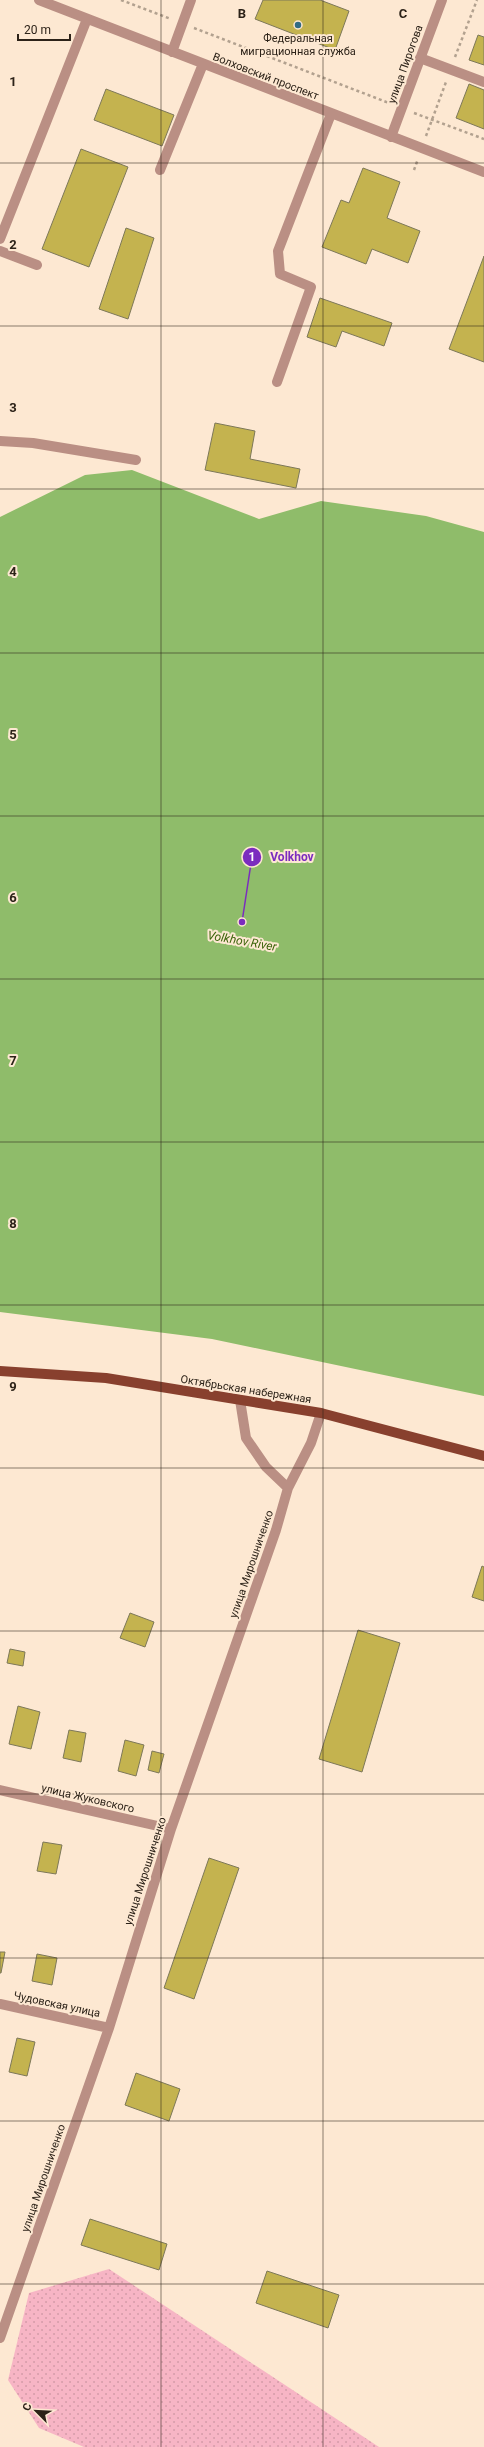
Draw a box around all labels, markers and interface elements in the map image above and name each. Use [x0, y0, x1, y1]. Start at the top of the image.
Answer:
text: B [238, 6, 246, 21]
text: C [399, 6, 408, 21]
scale bar [18, 16, 70, 42]
marker: Федеральная миграционная служба [293, 20, 303, 30]
text: 20 m [24, 23, 51, 37]
street label: улица Пирогова [385, 23, 426, 105]
place label: Федеральная миграционная служба [240, 32, 356, 58]
street label: Волховский проспект [211, 50, 321, 103]
text: 1 [9, 74, 17, 89]
text: 2 [9, 237, 17, 252]
text: 3 [9, 400, 17, 415]
text: 4 [9, 564, 17, 579]
text: 5 [9, 727, 17, 742]
callout: Volkhov [242, 845, 321, 869]
text: 1 [249, 850, 255, 864]
text: Volkhov [270, 850, 314, 864]
text: 6 [9, 890, 17, 905]
water label: Volkhov River [206, 928, 279, 954]
text: 7 [9, 1053, 17, 1068]
text: 8 [9, 1216, 17, 1231]
street label: Октябрьская набережная [179, 1373, 312, 1406]
text: 9 [9, 1379, 17, 1394]
street label: улица Мирошниченко [227, 1509, 276, 1620]
street label: улица Жуковского [40, 1781, 136, 1816]
street label: улица Мирошниченко [122, 1815, 169, 1927]
street label: Чудовская улица [12, 1989, 101, 2020]
street label: улица Мирошниченко [19, 2123, 68, 2234]
north arrow [16, 2391, 56, 2431]
text: С [20, 2401, 35, 2413]

